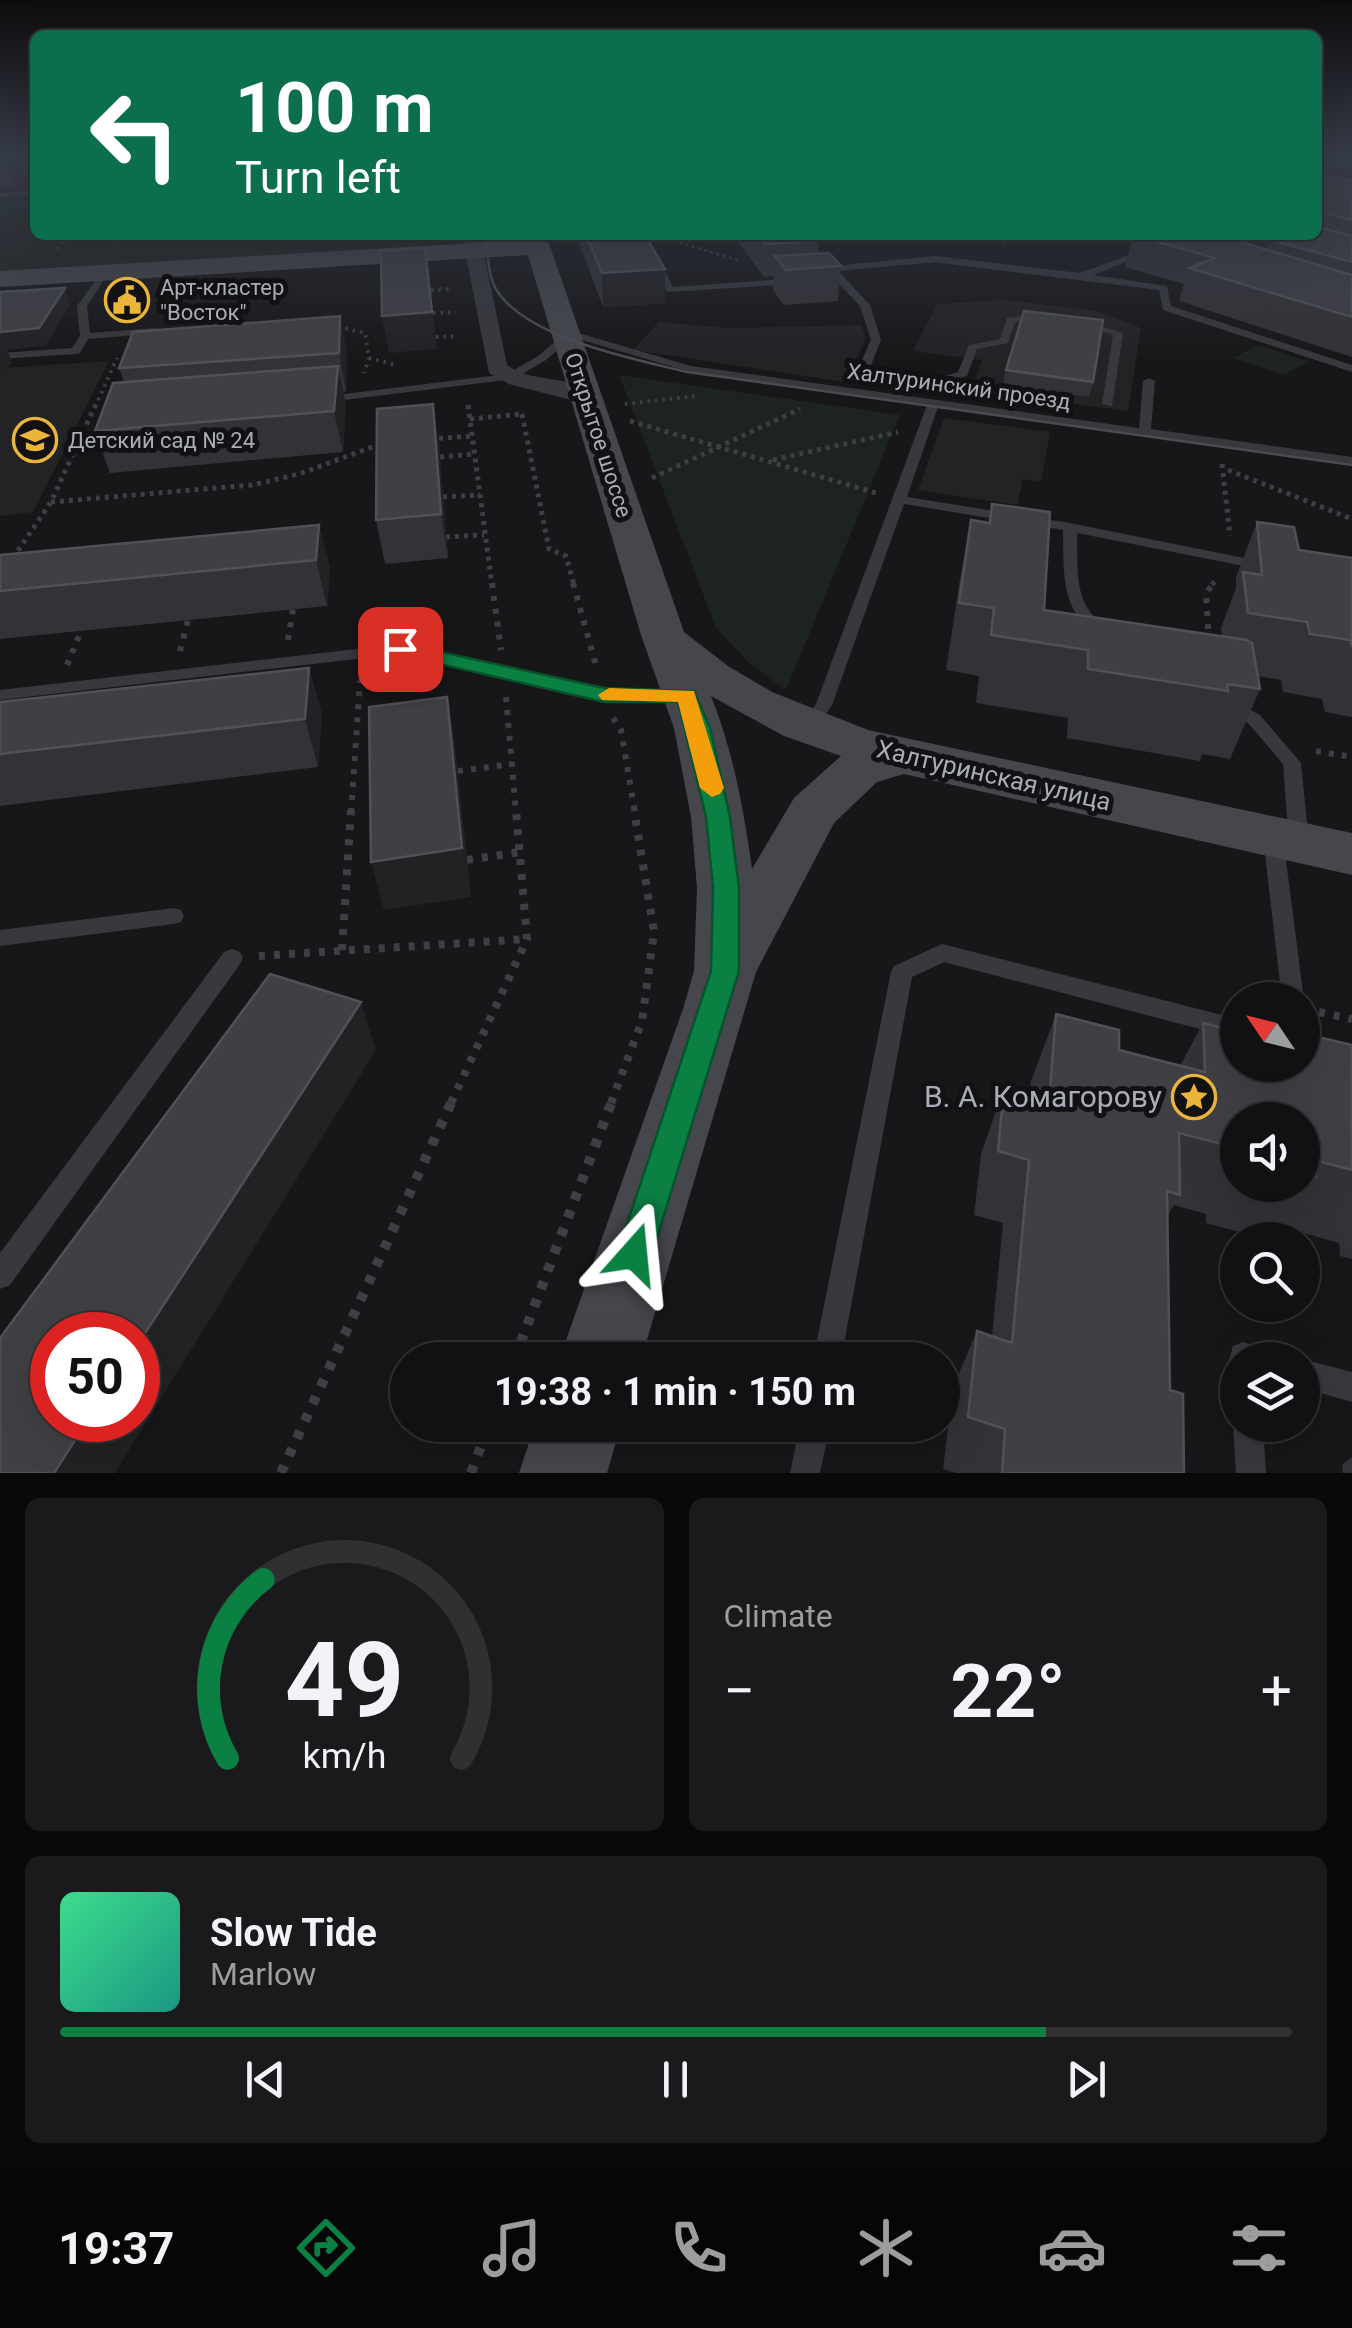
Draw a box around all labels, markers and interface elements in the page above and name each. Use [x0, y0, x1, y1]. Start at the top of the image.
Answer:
text: 100 m [235, 67, 434, 149]
icon: left [70, 70, 200, 200]
text: Turn left [235, 151, 401, 204]
place label: Арт-кластер "Восток" [160, 275, 284, 325]
public building icon: Арт-кластер "Восток" [104, 277, 150, 323]
street label: Открытое шоссе [560, 350, 637, 521]
street label: Халтуринский проезд [846, 358, 1072, 415]
school or university icon: Детский сад № 24 [12, 417, 58, 463]
place label: Детский сад № 24 [68, 428, 255, 453]
pin [358, 607, 443, 692]
icon: arrive [373, 622, 428, 677]
street label: Халтуринская улица [874, 734, 1114, 817]
north arrow [1220, 982, 1320, 1082]
map controls [1220, 982, 1320, 1442]
place icon: В. А. Комагорову [1171, 1074, 1217, 1120]
place label: В. А. Комагорову [924, 1079, 1162, 1114]
button: sound [1220, 1102, 1320, 1202]
position arrow [582, 1202, 686, 1306]
button: search [1220, 1222, 1320, 1322]
speed limit sign: 50 [30, 1312, 160, 1442]
button: layers [1220, 1342, 1320, 1442]
text: 19:38 · 1 min · 150 m [494, 1370, 856, 1414]
text: Climate [724, 1597, 833, 1635]
text: 49 [285, 1620, 404, 1741]
text: 22° [950, 1647, 1066, 1735]
text: − [724, 1659, 755, 1723]
text: + [1261, 1659, 1292, 1723]
text: km/h [302, 1735, 386, 1777]
text: Slow Tide [210, 1911, 377, 1955]
text: Marlow [210, 1955, 316, 1993]
icon: previous [238, 2052, 293, 2107]
icon: pause [648, 2052, 703, 2107]
icon: next [1059, 2052, 1114, 2107]
icon: directions [291, 2213, 361, 2283]
icon: music [477, 2213, 547, 2283]
icon: phone [664, 2213, 734, 2283]
icon: climate [851, 2213, 921, 2283]
icon: car [1037, 2213, 1107, 2283]
icon: filters [1224, 2213, 1294, 2283]
text: 19:37 [58, 2222, 174, 2275]

